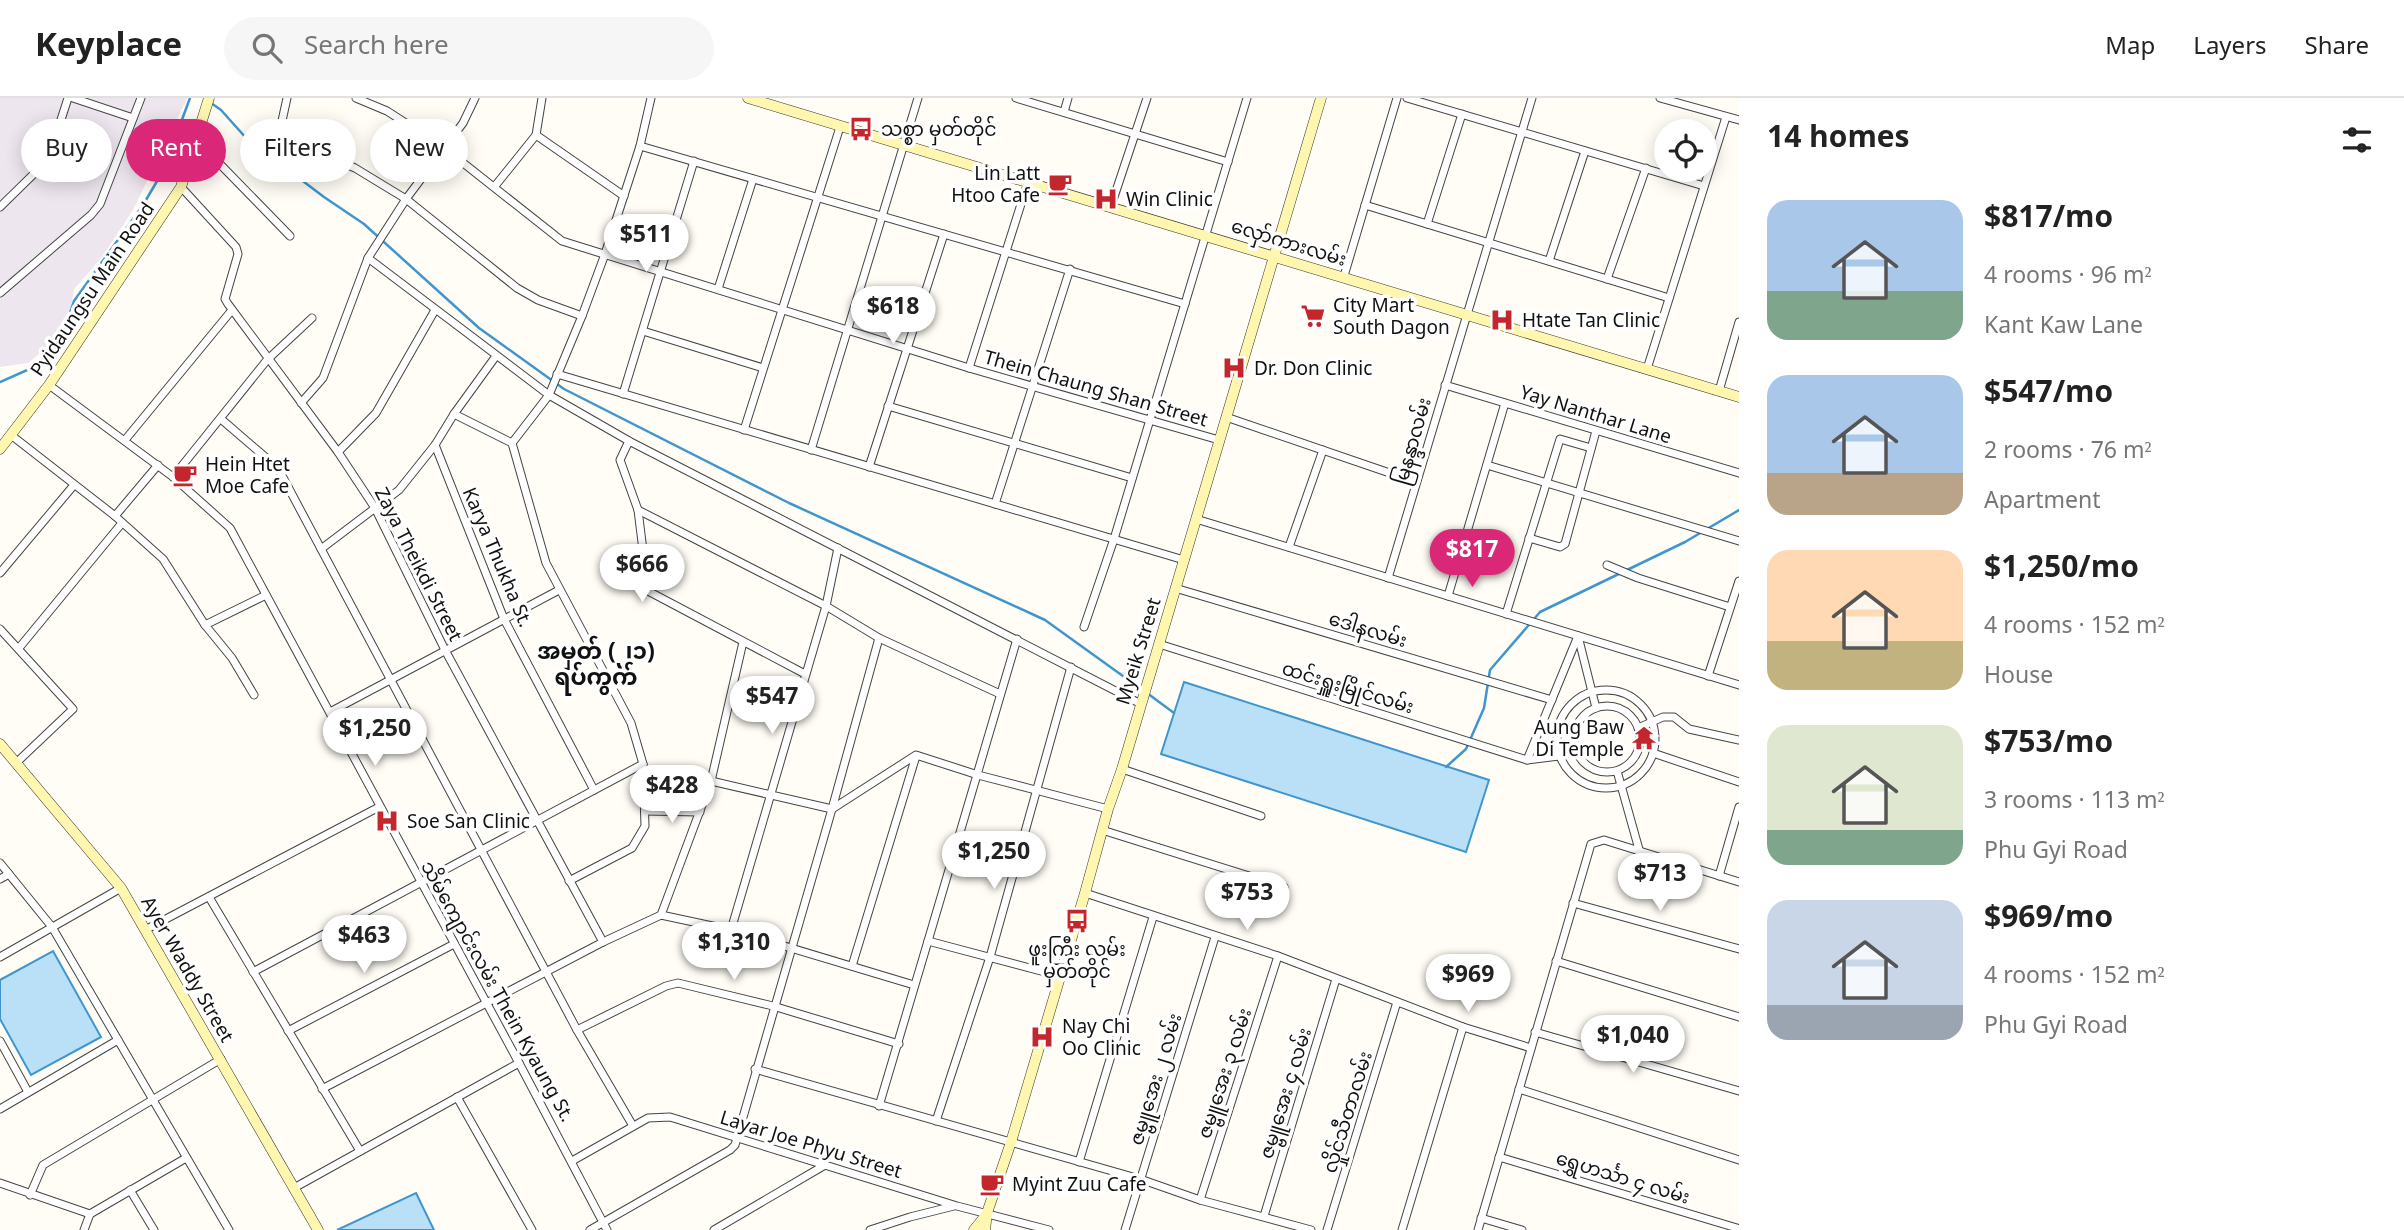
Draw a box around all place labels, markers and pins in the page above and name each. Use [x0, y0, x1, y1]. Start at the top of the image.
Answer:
place label: သစ္စာ မှတ်တိုင် [881, 111, 997, 152]
bus stop icon: သစ္စာ မှတ်တိုင် [847, 115, 875, 143]
place label: Lin Latt Htoo Cafe [951, 155, 1040, 218]
cafe icon: Lin Latt Htoo Cafe [1046, 170, 1074, 198]
place label: Win Clinic [1126, 181, 1213, 222]
hospital icon: Win Clinic [1092, 185, 1120, 213]
pin: $511 [605, 214, 687, 274]
pin: $618 [852, 286, 934, 346]
place label: City Mart South Dagon [1333, 287, 1450, 350]
supermarket icon: City Mart South Dagon [1299, 302, 1327, 330]
place label: Htate Tan Clinic [1522, 302, 1660, 343]
hospital icon: Htate Tan Clinic [1488, 306, 1516, 334]
place label: Dr. Don Clinic [1254, 350, 1372, 391]
hospital icon: Dr. Don Clinic [1220, 354, 1248, 382]
place label: Hein Htet Moe Cafe [205, 446, 290, 509]
cafe icon: Hein Htet Moe Cafe [171, 461, 199, 489]
pin: $817 [1431, 530, 1513, 589]
pin: $666 [601, 545, 683, 604]
pin: $547 [731, 676, 813, 736]
pin: $1,250 [318, 708, 432, 768]
place label: Aung Baw Di Temple [1534, 709, 1624, 772]
temple icon: Aung Baw Di Temple [1630, 724, 1658, 752]
pin: $428 [631, 766, 713, 825]
place label: Soe San Clinic [407, 803, 530, 844]
hospital icon: Soe San Clinic [373, 807, 401, 835]
pin: $1,250 [937, 832, 1051, 891]
pin: $713 [1619, 854, 1701, 913]
pin: $753 [1206, 872, 1288, 932]
bus stop icon: ဖူးကြီး လမ်း မှတ်တိုင် [1063, 907, 1091, 935]
pin: $463 [323, 916, 405, 975]
pin: $1,310 [677, 922, 791, 982]
place label: ဖူးကြီး လမ်း မှတ်တိုင် [1028, 931, 1126, 994]
pin: $969 [1427, 954, 1509, 1014]
place label: Nay Chi Oo Clinic [1062, 1008, 1141, 1071]
pin: $1,040 [1576, 1016, 1690, 1075]
hospital icon: Nay Chi Oo Clinic [1028, 1023, 1056, 1051]
place label: Myint Zuu Cafe [1012, 1166, 1147, 1207]
cafe icon: Myint Zuu Cafe [978, 1170, 1006, 1198]

